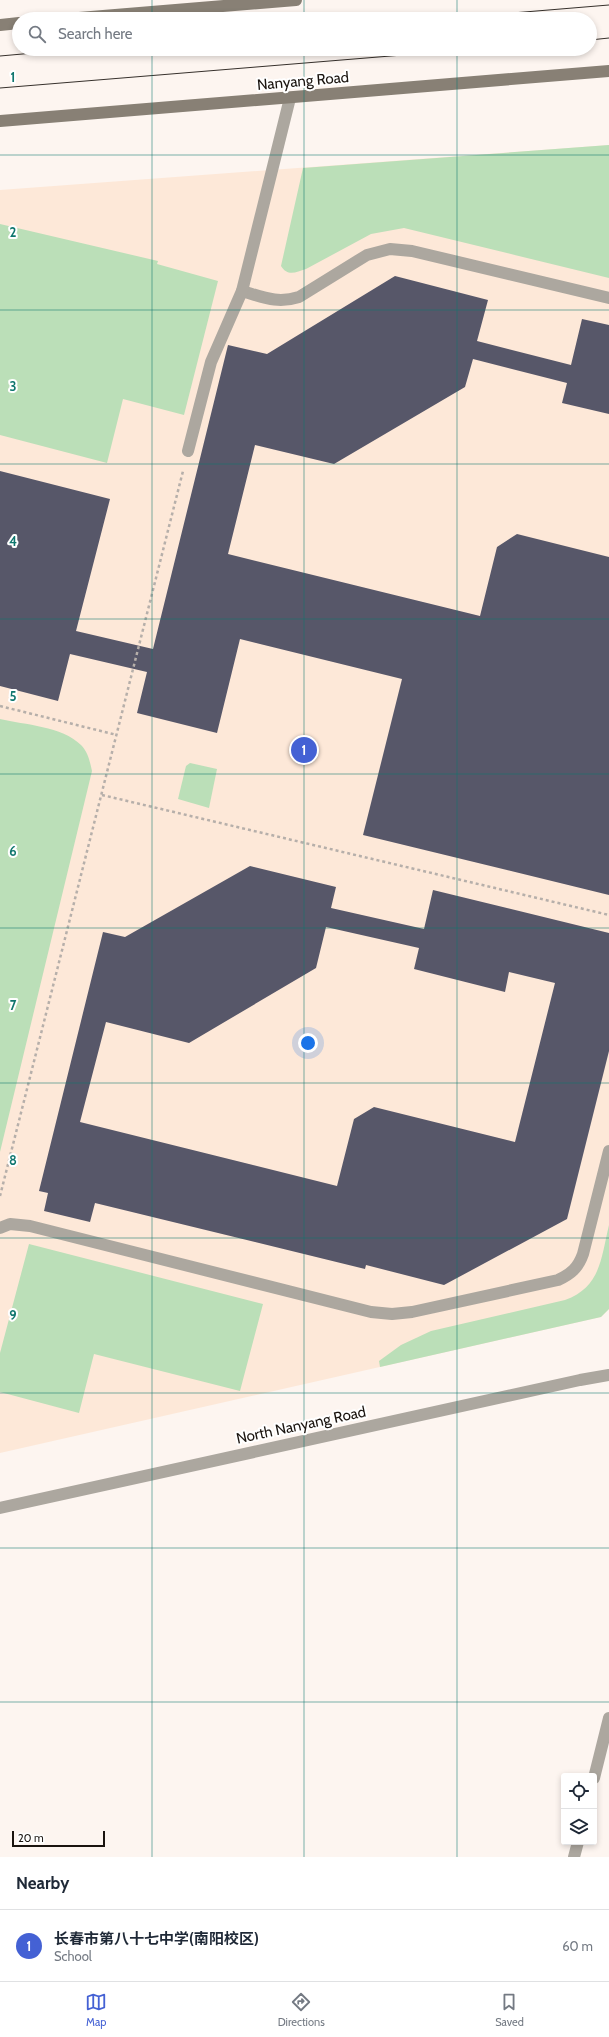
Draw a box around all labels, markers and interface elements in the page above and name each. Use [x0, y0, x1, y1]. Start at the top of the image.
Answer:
search box [12, 12, 597, 56]
icon: search [26, 23, 48, 45]
text: Search here [58, 25, 133, 43]
street label: Nanyang Road [256, 68, 350, 94]
text: 1 [11, 69, 15, 85]
text: 2 [10, 224, 17, 240]
text: 3 [9, 378, 17, 394]
text: 4 [9, 533, 17, 549]
text: 5 [10, 688, 17, 704]
pin: 1 [291, 735, 317, 765]
text: 6 [9, 843, 17, 859]
text: 7 [10, 997, 17, 1013]
your location [298, 1033, 318, 1053]
text: 8 [9, 1152, 17, 1168]
text: 9 [9, 1307, 17, 1323]
street label: North Nanyang Road [235, 1402, 367, 1448]
map controls [561, 1773, 597, 1845]
button: locate [561, 1773, 597, 1809]
button: layers [561, 1809, 597, 1845]
scale bar [12, 1829, 105, 1848]
text: 20 m [18, 1831, 44, 1845]
text: Nearby [16, 1873, 69, 1893]
text: 长春市第八十七中学(南阳校区) [54, 1930, 259, 1948]
text: 1 [27, 1938, 31, 1954]
text: 60 m [562, 1938, 593, 1954]
text: School [54, 1948, 92, 1964]
tab: Map [85, 1991, 107, 2029]
tab: Directions [278, 1991, 325, 2029]
tab: Saved [495, 1991, 524, 2029]

